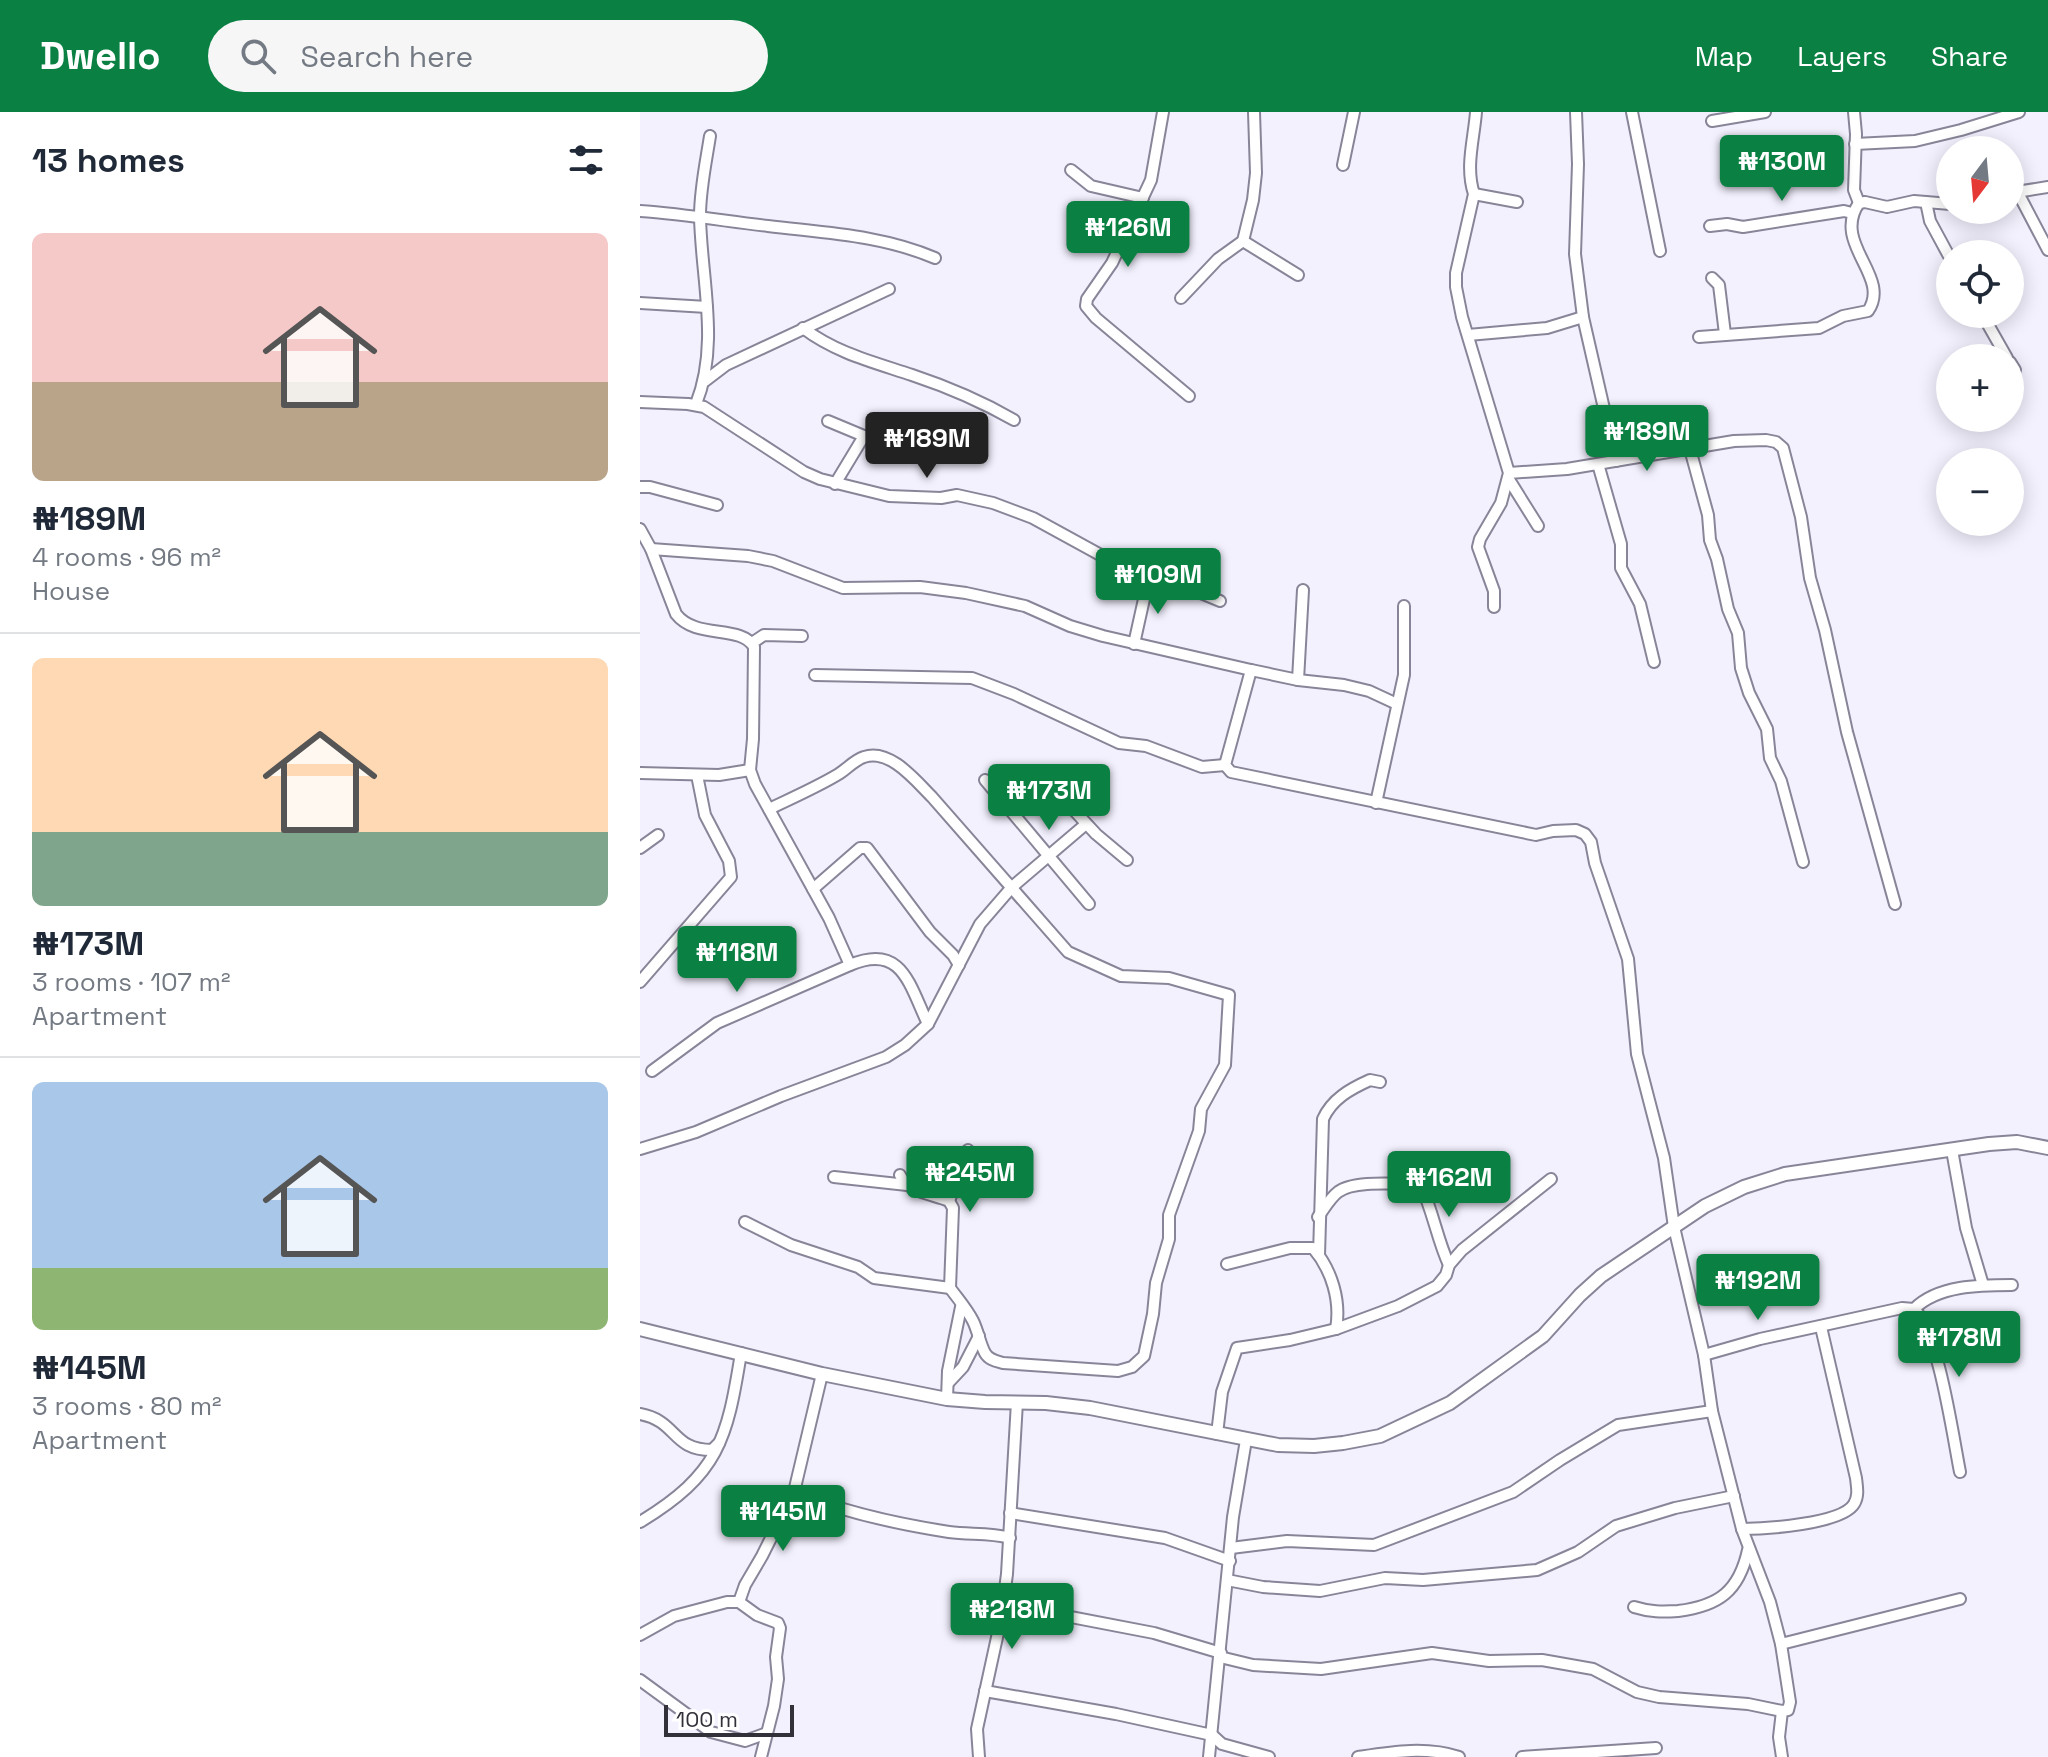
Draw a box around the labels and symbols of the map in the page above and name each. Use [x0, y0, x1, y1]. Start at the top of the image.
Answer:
pin: ₦130M [1726, 135, 1838, 203]
north arrow [1936, 136, 2024, 224]
pin: ₦126M [1072, 201, 1184, 269]
pin: ₦189M [1591, 405, 1703, 473]
pin: ₦189M [871, 412, 983, 480]
pin: ₦109M [1102, 548, 1214, 616]
pin: ₦173M [993, 764, 1105, 832]
pin: ₦118M [681, 926, 793, 994]
pin: ₦245M [914, 1146, 1026, 1214]
pin: ₦162M [1393, 1151, 1505, 1219]
pin: ₦192M [1702, 1254, 1814, 1322]
pin: ₦178M [1903, 1311, 2015, 1379]
pin: ₦145M [727, 1485, 839, 1553]
pin: ₦218M [956, 1583, 1068, 1651]
scale bar [664, 1701, 794, 1737]

